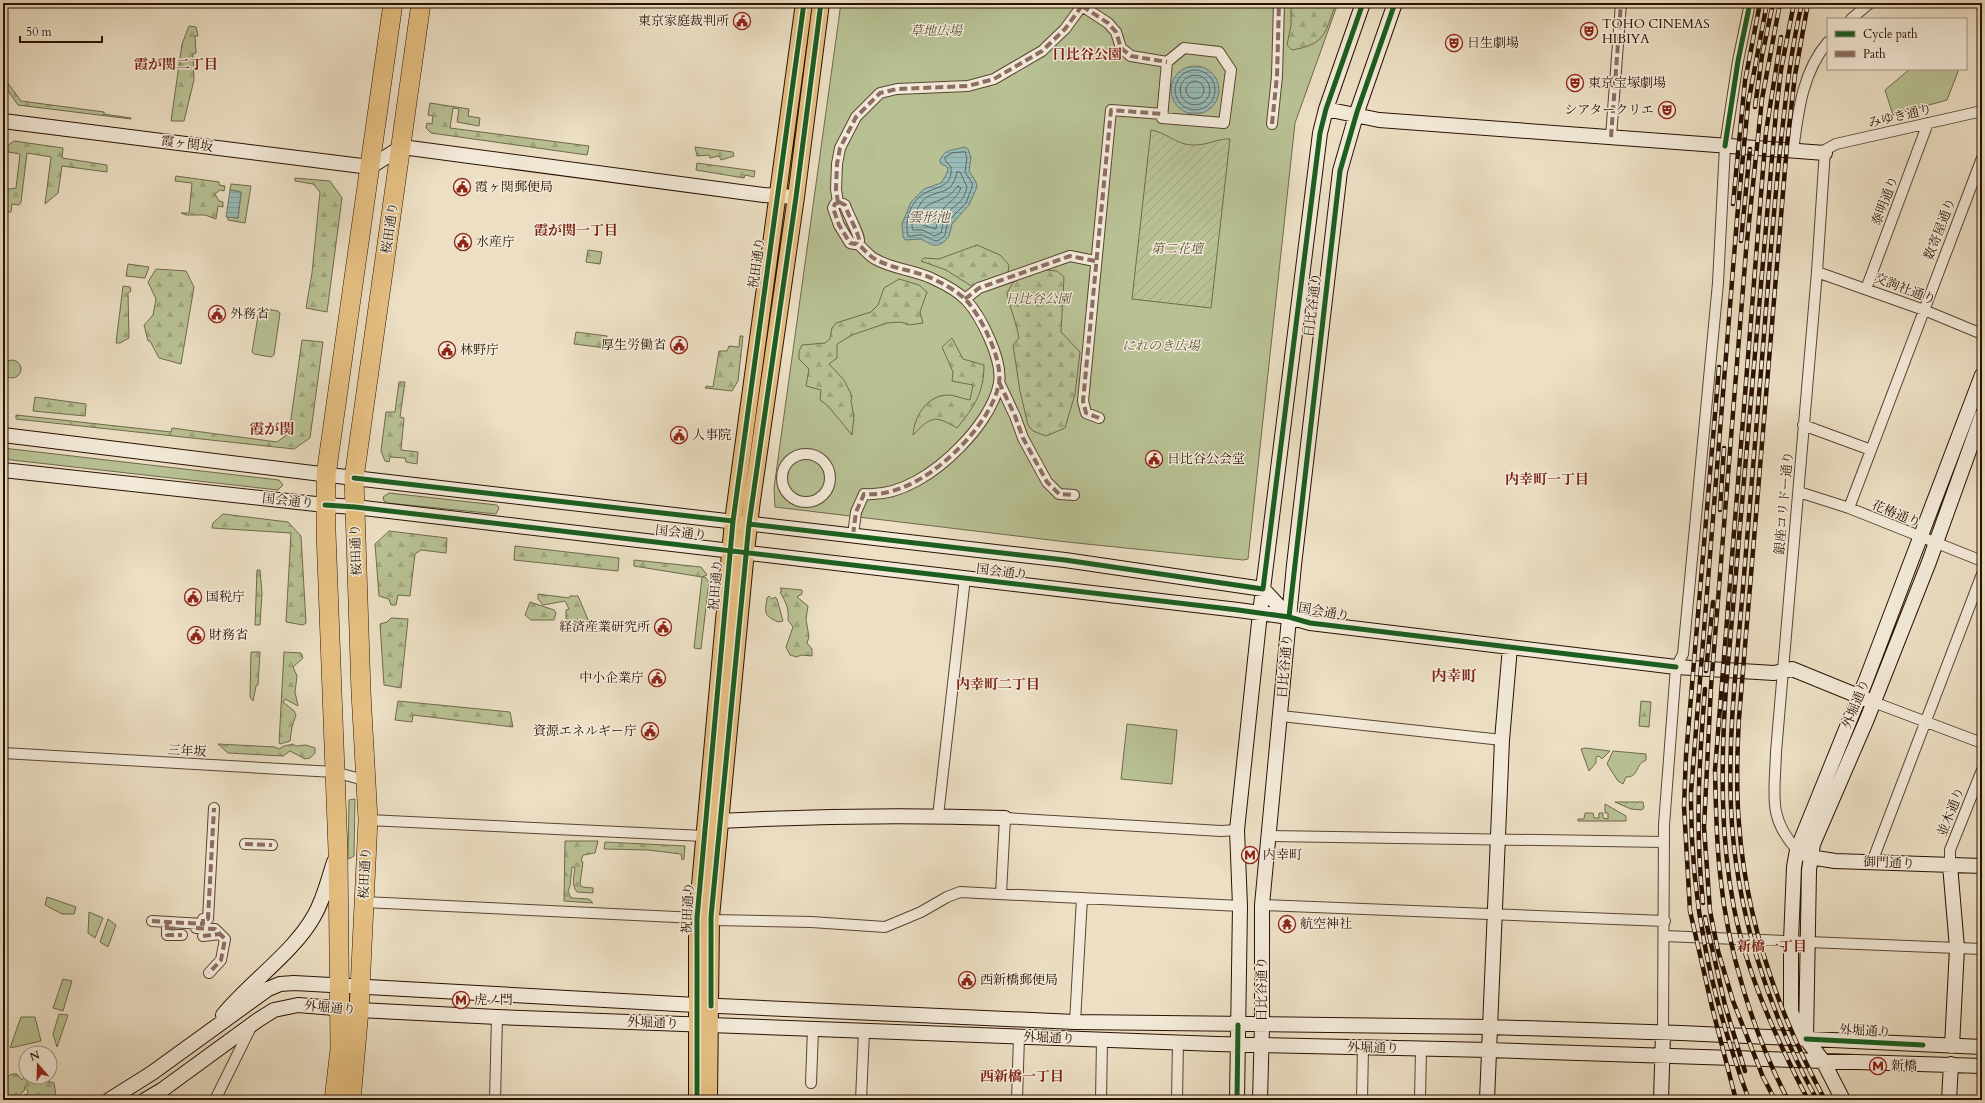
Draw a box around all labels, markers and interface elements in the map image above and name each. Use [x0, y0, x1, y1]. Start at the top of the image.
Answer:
public building icon: 東京家庭裁判所 [732, 11, 752, 31]
place label: 東京家庭裁判所 [638, 12, 729, 30]
place label: TOHO CINEMAS HIBIYA [1602, 15, 1710, 48]
scale bar [20, 18, 102, 44]
legend [1827, 18, 1967, 70]
theatre icon: TOHO CINEMAS HIBIYA [1579, 21, 1599, 41]
park label: 草地広場 [910, 22, 963, 40]
text: 50 m [26, 24, 53, 40]
text: Cycle path [1863, 26, 1918, 42]
theatre icon: 日生劇場 [1444, 33, 1464, 53]
place label: 日生劇場 [1467, 34, 1519, 52]
district label: 日比谷公園 [1052, 45, 1122, 64]
text: Path [1863, 46, 1886, 62]
district label: 霞が関二丁目 [134, 55, 218, 74]
theatre icon: 東京宝塚劇場 [1565, 73, 1585, 93]
place label: 東京宝塚劇場 [1588, 74, 1666, 92]
theatre icon: シアタークリエ [1657, 100, 1677, 120]
street label: みゆき通り [1866, 100, 1934, 132]
place label: シアタークリエ [1564, 101, 1654, 119]
street label: 霞ヶ関坂 [160, 132, 214, 156]
street label: 泰明通り [1867, 173, 1903, 229]
public building icon: 霞ヶ関郵便局 [452, 177, 472, 197]
place label: 霞ヶ関郵便局 [475, 178, 553, 196]
street label: 数寄屋通り [1920, 195, 1960, 263]
street label: 桜田通り [377, 201, 403, 255]
water label: 雲形池 [908, 208, 952, 227]
district label: 霞が関一丁目 [534, 221, 618, 240]
public building icon: 水産庁 [453, 232, 473, 252]
place label: 水産庁 [476, 233, 515, 251]
street label: 祝田通り [744, 236, 770, 290]
park label: 第二花壇 [1151, 240, 1205, 258]
street label: 交詢社通り [1871, 269, 1939, 309]
street label: 日比谷通り [1300, 272, 1326, 338]
park label: 日比谷公園 [1005, 290, 1072, 308]
public building icon: 外務省 [207, 304, 227, 324]
place label: 外務省 [230, 305, 269, 323]
public building icon: 厚生労働省 [669, 335, 689, 355]
place label: 厚生労働省 [601, 336, 666, 354]
park label: にれのき広場 [1122, 337, 1201, 355]
public building icon: 林野庁 [437, 340, 457, 360]
place label: 林野庁 [460, 341, 499, 359]
district label: 霞が関 [249, 419, 295, 439]
public building icon: 人事院 [669, 425, 689, 445]
place label: 人事院 [692, 426, 731, 444]
public building icon: 日比谷公会堂 [1144, 449, 1164, 469]
place label: 日比谷公会堂 [1167, 450, 1245, 468]
street label: 銀座コリドー通り [1771, 450, 1797, 556]
district label: 内幸町一丁目 [1505, 470, 1589, 489]
street label: 国会通り [261, 489, 315, 513]
street label: 花椿通り [1869, 496, 1923, 532]
street label: 国会通り [654, 521, 708, 545]
street label: 桜田通り [346, 524, 366, 576]
street label: 祝田通り [705, 558, 727, 612]
street label: 国会通り [975, 560, 1029, 584]
public building icon: 国税庁 [183, 587, 203, 607]
place label: 国税庁 [206, 588, 245, 606]
street label: 国会通り [1297, 599, 1351, 625]
public building icon: 経済産業研究所 [653, 617, 673, 637]
place label: 経済産業研究所 [559, 618, 650, 636]
public building icon: 財務省 [186, 625, 206, 645]
place label: 財務省 [209, 626, 248, 644]
street label: 日比谷通り [1273, 633, 1297, 699]
district label: 内幸町 [1431, 666, 1477, 686]
public building icon: 中小企業庁 [647, 668, 667, 688]
place label: 中小企業庁 [579, 669, 644, 687]
district label: 内幸町二丁目 [956, 675, 1040, 694]
street label: 外堀通り [1838, 677, 1874, 731]
public building icon: 資源エネルギー庁 [640, 721, 660, 741]
place label: 資源エネルギー庁 [533, 722, 637, 740]
street label: 三年坂 [167, 741, 207, 761]
street label: 並木通り [1933, 785, 1969, 839]
metro station icon: 内幸町 [1240, 845, 1260, 865]
place label: 内幸町 [1263, 846, 1302, 864]
street label: 桜田通り [355, 847, 375, 899]
street label: 御門通り [1863, 853, 1915, 873]
street label: 祝田通り [678, 882, 698, 934]
temple icon: 航空神社 [1277, 914, 1297, 934]
place label: 航空神社 [1300, 915, 1352, 933]
district label: 新橋一丁目 [1737, 937, 1807, 956]
street label: 日比谷通り [1253, 956, 1271, 1022]
public building icon: 西新橋郵便局 [957, 970, 977, 990]
place label: 西新橋郵便局 [980, 971, 1058, 989]
metro station icon: 虎ノ門 [451, 990, 471, 1010]
place label: 虎ノ門 [474, 991, 513, 1009]
street label: 外堀通り [303, 997, 357, 1019]
street label: 外堀通り [627, 1013, 679, 1033]
street label: 外堀通り [1839, 1021, 1891, 1041]
street label: 外堀通り [1023, 1028, 1075, 1048]
street label: 外堀通り [1347, 1039, 1399, 1057]
north arrow [18, 1045, 58, 1085]
text: N [28, 1047, 42, 1065]
metro station icon: 新橋 [1868, 1056, 1888, 1076]
place label: 新橋 [1891, 1057, 1917, 1075]
district label: 西新橋一丁目 [980, 1067, 1064, 1086]

